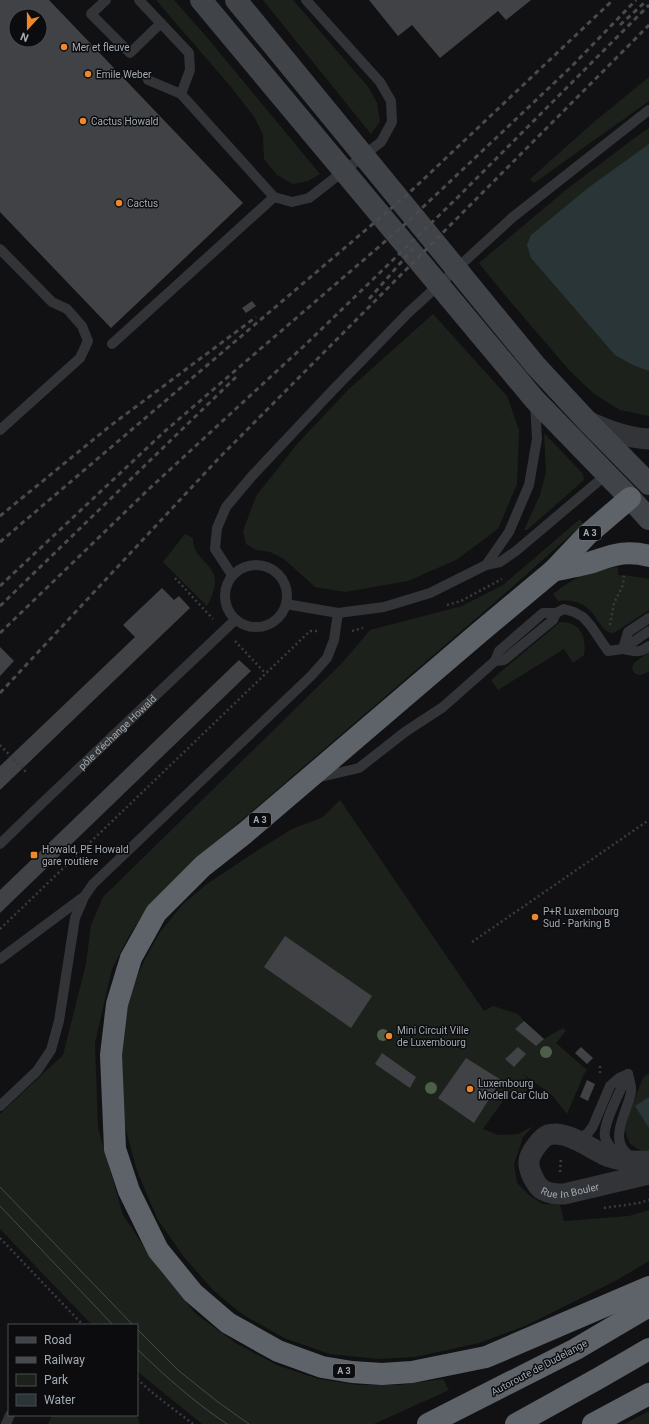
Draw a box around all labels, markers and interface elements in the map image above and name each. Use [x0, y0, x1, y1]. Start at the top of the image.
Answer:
north arrow [8, 8, 48, 48]
text: N [18, 29, 31, 44]
marker: Mer et fleuve [59, 42, 69, 52]
place label: Mer et fleuve [72, 42, 130, 53]
marker: Emile Weber [83, 69, 93, 79]
place label: Emile Weber [96, 69, 152, 80]
marker: Cactus Howald [78, 116, 88, 126]
place label: Cactus Howald [91, 116, 158, 127]
marker: Cactus [114, 198, 124, 208]
place label: Cactus [127, 198, 158, 209]
road number: A 3 [579, 526, 601, 540]
street label: pôle d'échange Howald [76, 693, 159, 772]
road number: A 3 [249, 813, 271, 827]
place label: Howald, PE Howald gare routière [42, 844, 129, 867]
marker: Howald, PE Howald gare routière [29, 850, 39, 860]
place label: P+R Luxembourg Sud - Parking B [543, 906, 619, 929]
marker: P+R Luxembourg Sud - Parking B [530, 912, 540, 922]
place label: Mini Circuit Ville de Luxembourg [397, 1025, 469, 1048]
marker: Mini Circuit Ville de Luxembourg [384, 1031, 394, 1041]
place label: Luxembourg Modell Car Club [478, 1078, 549, 1101]
marker: Luxembourg Modell Car Club [465, 1084, 475, 1094]
street label: Rue In Bouler [539, 1181, 601, 1200]
legend [8, 1324, 138, 1416]
text: Road [44, 1333, 72, 1347]
street label: Autoroute de Dudelange [489, 1337, 589, 1397]
text: Railway [44, 1353, 85, 1367]
road number: A 3 [333, 1364, 355, 1378]
text: Park [44, 1373, 69, 1387]
text: Water [44, 1393, 75, 1407]

